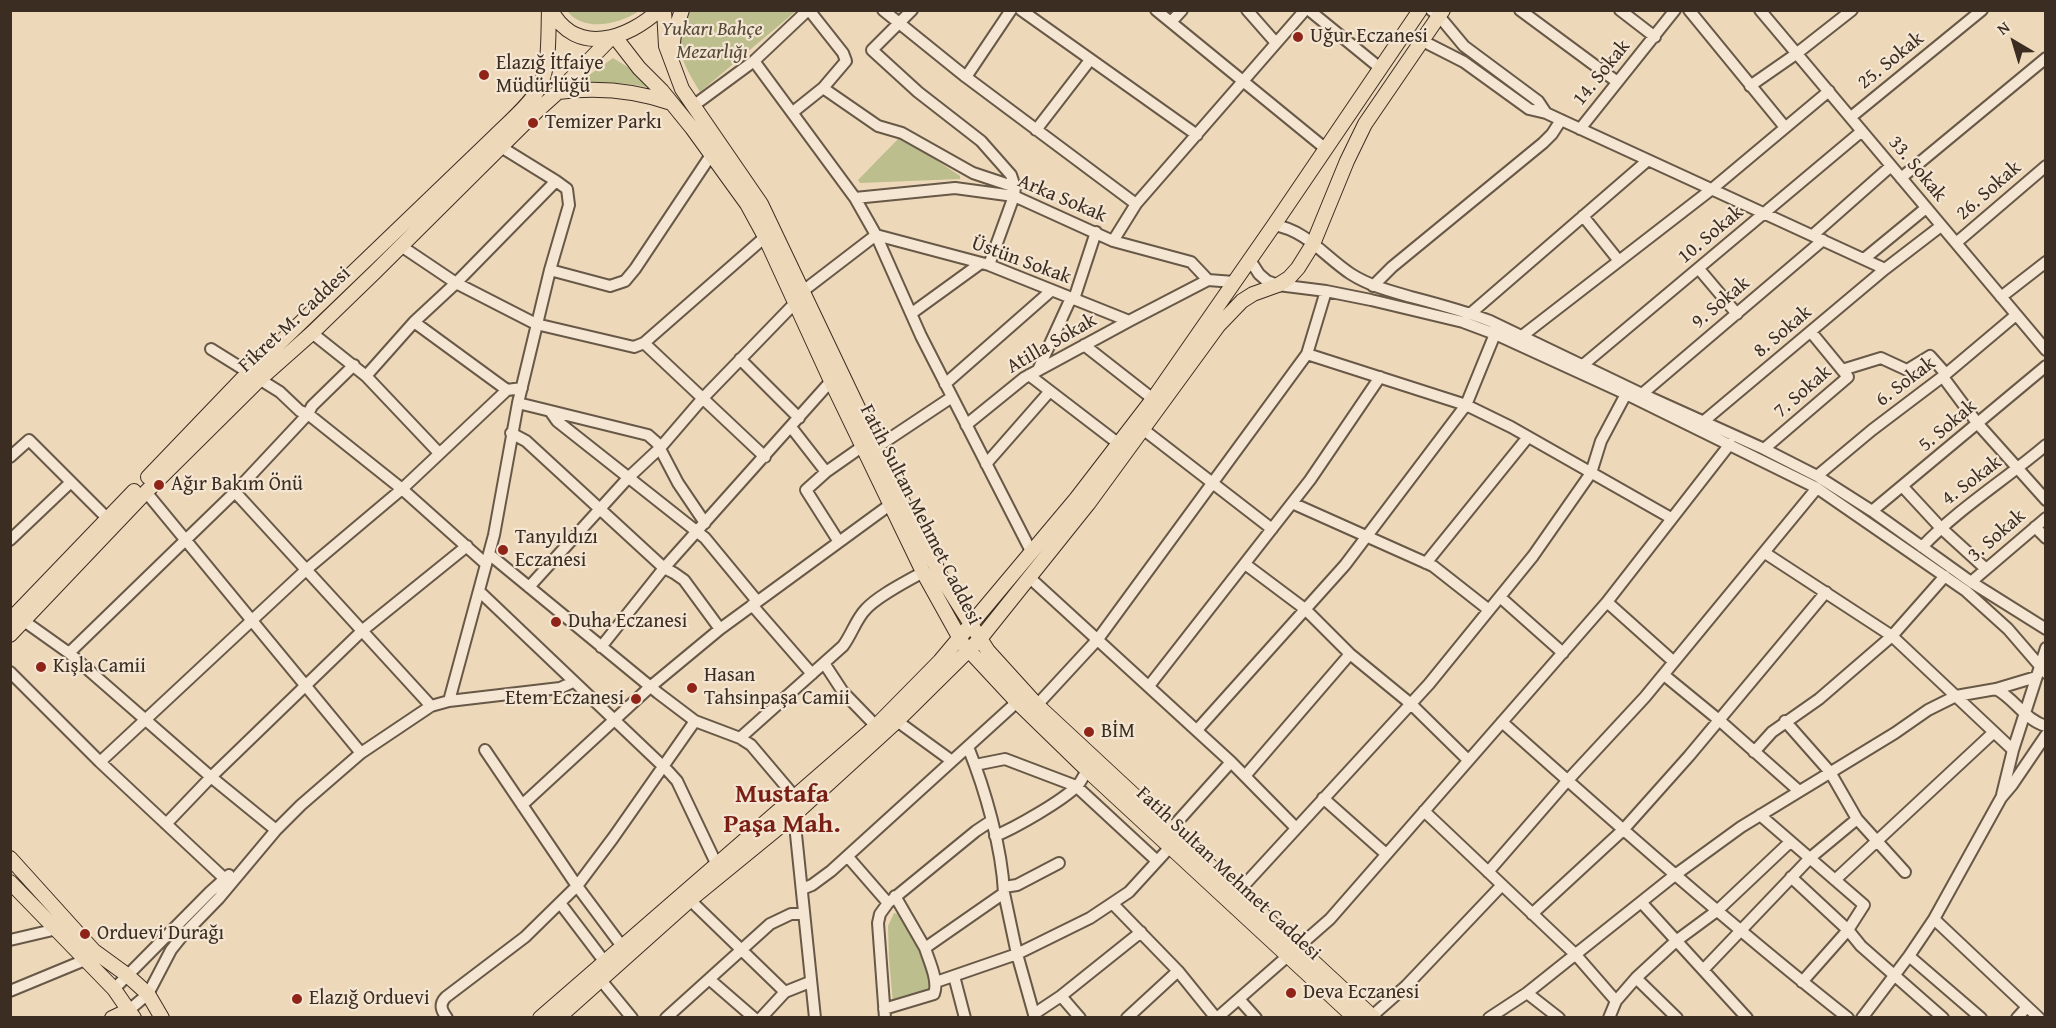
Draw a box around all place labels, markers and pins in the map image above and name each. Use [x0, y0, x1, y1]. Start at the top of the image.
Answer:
place label: Uğur Eczanesi [1310, 25, 1428, 49]
marker: Uğur Eczanesi [1291, 30, 1305, 44]
place label: Elazığ İtfaiye Müdürlüğü [496, 52, 604, 99]
marker: Elazığ İtfaiye Müdürlüğü [477, 68, 491, 82]
place label: Temizer Parkı [545, 111, 662, 135]
marker: Temizer Parkı [526, 116, 540, 130]
place label: Ağır Bakım Önü [171, 473, 303, 497]
marker: Ağır Bakım Önü [152, 478, 166, 492]
place label: Tanyıldızı Eczanesi [515, 526, 598, 573]
marker: Tanyıldızı Eczanesi [496, 543, 510, 557]
place label: Duha Eczanesi [568, 610, 687, 634]
marker: Duha Eczanesi [549, 615, 563, 629]
place label: Kışla Camii [53, 655, 146, 679]
marker: Kışla Camii [34, 660, 48, 674]
place label: Hasan Tahsinpaşa Camii [704, 664, 850, 711]
marker: Hasan Tahsinpaşa Camii [685, 681, 699, 695]
place label: Etem Eczanesi [505, 687, 624, 711]
marker: Etem Eczanesi [629, 692, 643, 706]
place label: BİM [1101, 720, 1135, 744]
marker: BİM [1082, 725, 1096, 739]
place label: Orduevi Durağı [97, 922, 224, 946]
marker: Orduevi Durağı [78, 927, 92, 941]
place label: Deva Eczanesi [1303, 981, 1419, 1005]
marker: Deva Eczanesi [1284, 986, 1298, 1000]
place label: Elazığ Orduevi [309, 987, 430, 1011]
marker: Elazığ Orduevi [290, 992, 304, 1006]

